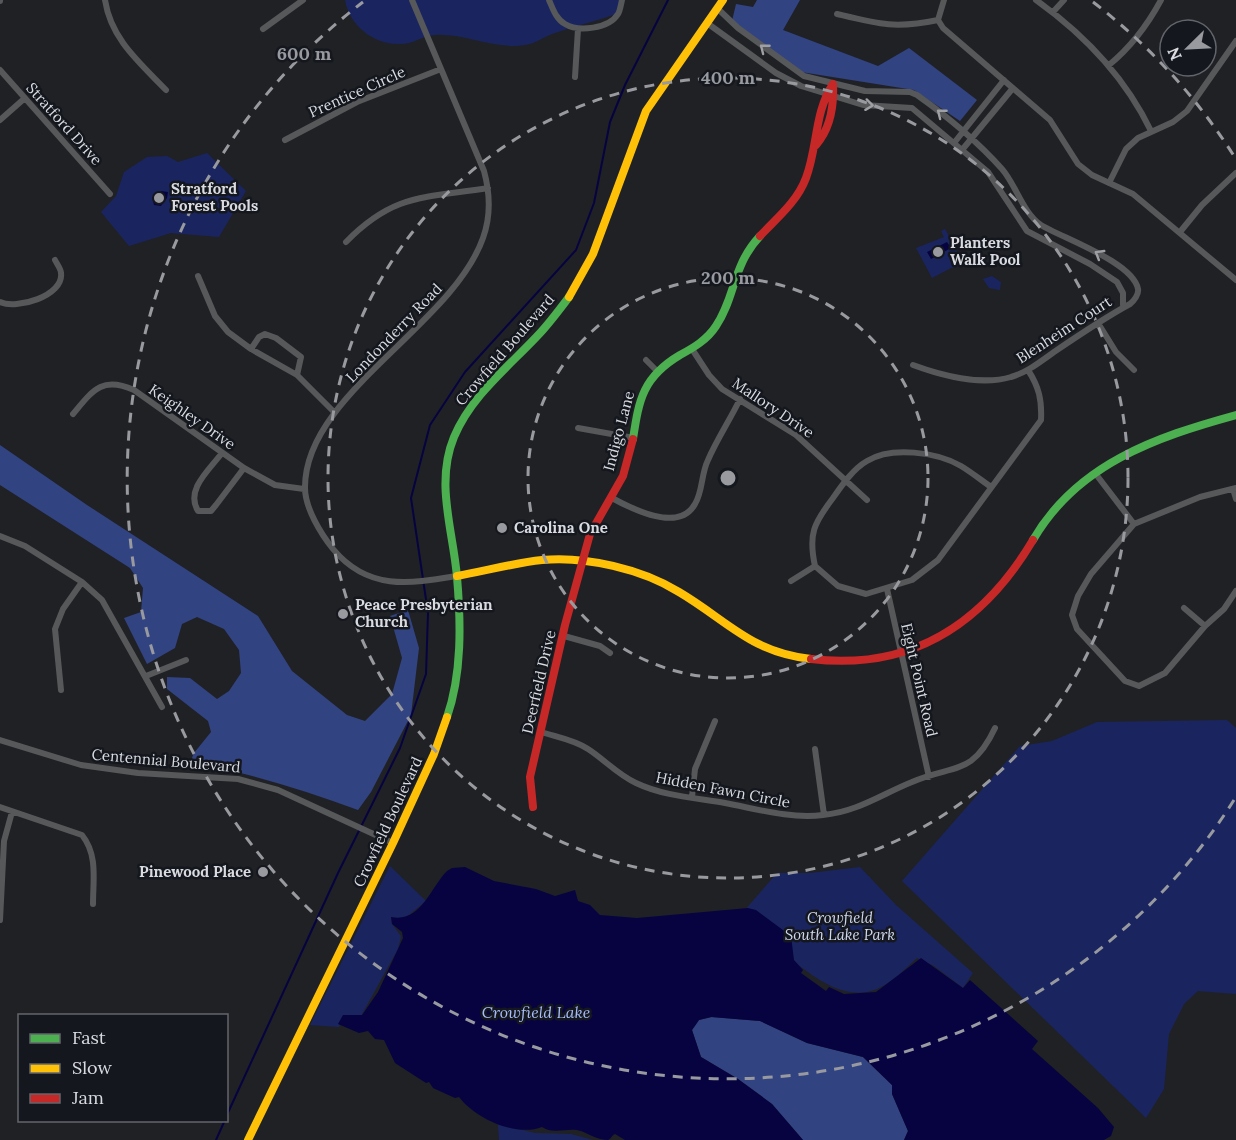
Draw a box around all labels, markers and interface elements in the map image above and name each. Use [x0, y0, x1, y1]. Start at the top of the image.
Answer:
north arrow [1158, 18, 1218, 78]
text: 600 m [277, 42, 332, 65]
one-way arrow [759, 44, 770, 55]
text: N [1163, 44, 1186, 64]
street label: Prentice Circle [305, 62, 408, 121]
text: 400 m [701, 66, 755, 89]
street label: Stratford Drive [22, 78, 106, 169]
one-way arrow [864, 98, 873, 110]
one-way arrow [937, 110, 948, 121]
place label: Stratford Forest Pools [171, 179, 258, 215]
marker: Stratford Forest Pools [152, 191, 166, 205]
place label: Planters Walk Pool [950, 233, 1021, 269]
marker: Planters Walk Pool [931, 245, 945, 259]
one-way arrow [1095, 249, 1105, 261]
text: 200 m [701, 266, 755, 289]
street label: Londonderry Road [342, 279, 446, 386]
street label: Crowfield Boulevard [451, 290, 558, 409]
street label: Blenheim Court [1012, 292, 1115, 367]
street label: Mallory Drive [729, 373, 818, 442]
street label: Keighley Drive [145, 380, 239, 453]
street label: Indigo Lane [599, 389, 638, 473]
centre of rings [718, 468, 738, 488]
place label: Carolina One [514, 518, 608, 537]
marker: Carolina One [495, 521, 509, 535]
place label: Peace Presbyterian Church [355, 595, 493, 631]
marker: Peace Presbyterian Church [336, 607, 350, 621]
street label: Eight Point Road [897, 621, 942, 739]
street label: Deerfield Drive [517, 628, 560, 736]
street label: Centennial Boulevard [91, 745, 241, 776]
street label: Crowfield Boulevard [349, 754, 426, 890]
street label: Hidden Fawn Circle [654, 767, 792, 812]
place label: Pinewood Place [139, 862, 251, 881]
marker: Pinewood Place [256, 865, 270, 879]
park label: Crowfield South Lake Park [785, 908, 895, 944]
water label: Crowfield Lake [482, 1002, 591, 1022]
legend [18, 1014, 228, 1122]
text: Fast [72, 1026, 106, 1049]
text: Slow [72, 1056, 112, 1079]
text: Jam [71, 1086, 104, 1109]

